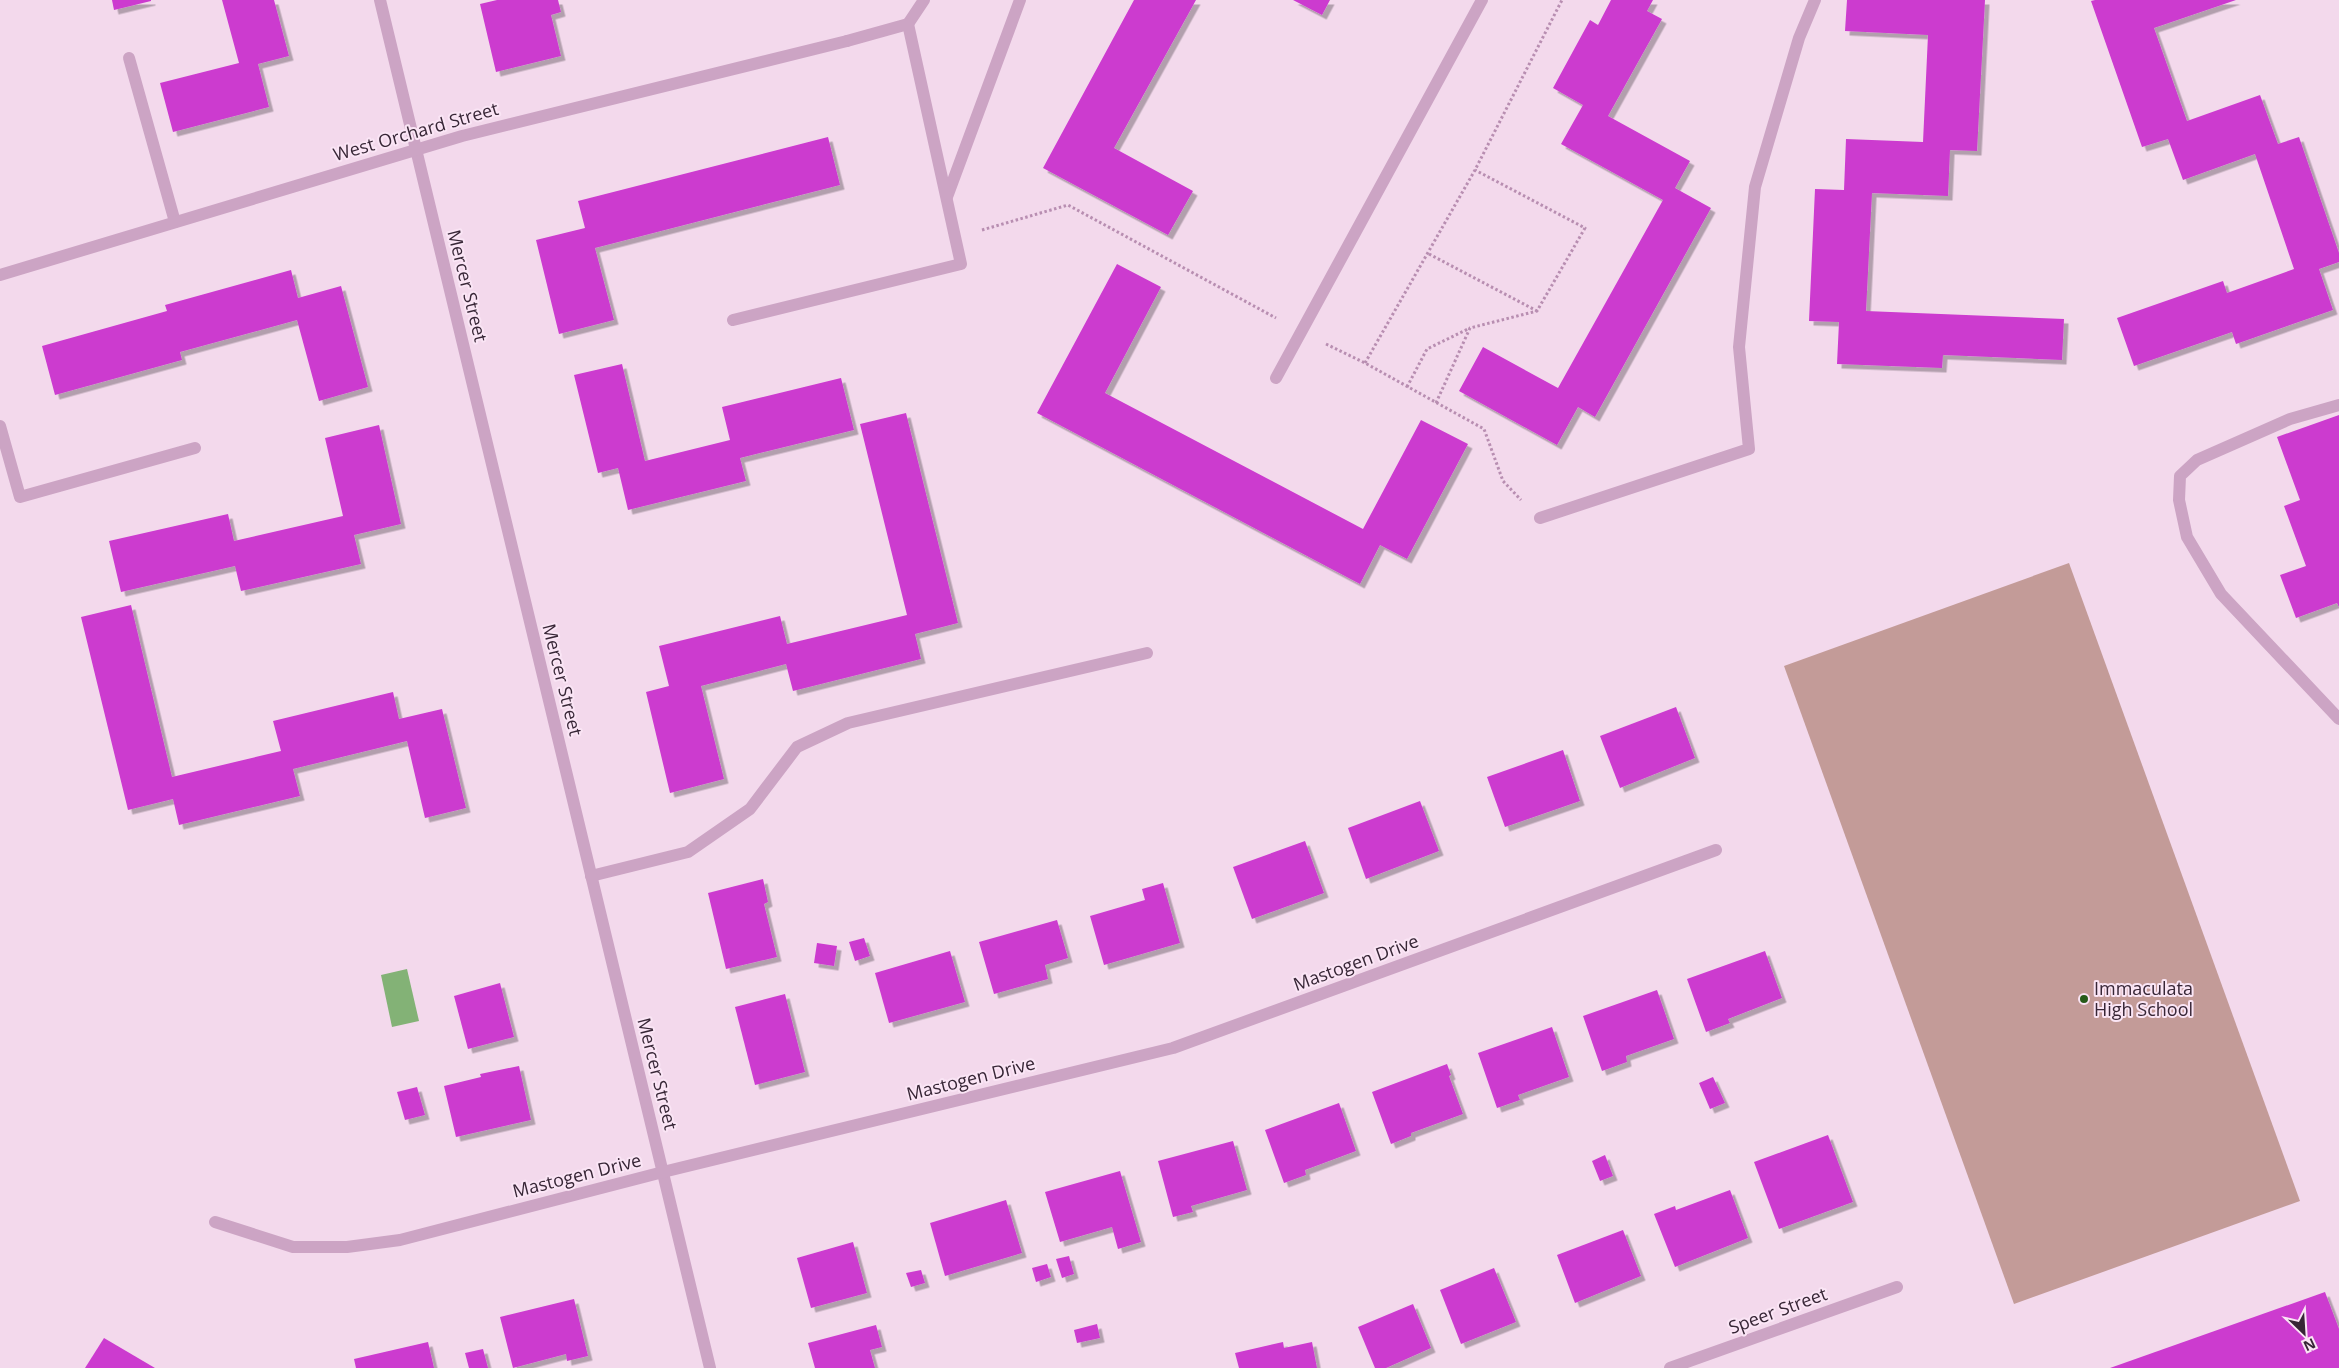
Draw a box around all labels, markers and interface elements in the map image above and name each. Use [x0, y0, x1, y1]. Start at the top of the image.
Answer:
street label: West Orchard Street [330, 96, 501, 166]
street label: Mercer Street [442, 227, 493, 344]
street label: Mercer Street [537, 621, 588, 738]
street label: Mastogen Drive [1290, 928, 1422, 996]
place label: Immaculata High School [2094, 976, 2193, 1021]
marker: Immaculata High School [2078, 993, 2090, 1005]
street label: Mercer Street [632, 1015, 683, 1132]
street label: Mastogen Drive [904, 1050, 1038, 1106]
street label: Mastogen Drive [510, 1147, 644, 1203]
street label: Speer Street [1725, 1281, 1830, 1339]
north arrow [2279, 1308, 2329, 1358]
text: N [2301, 1334, 2319, 1356]

